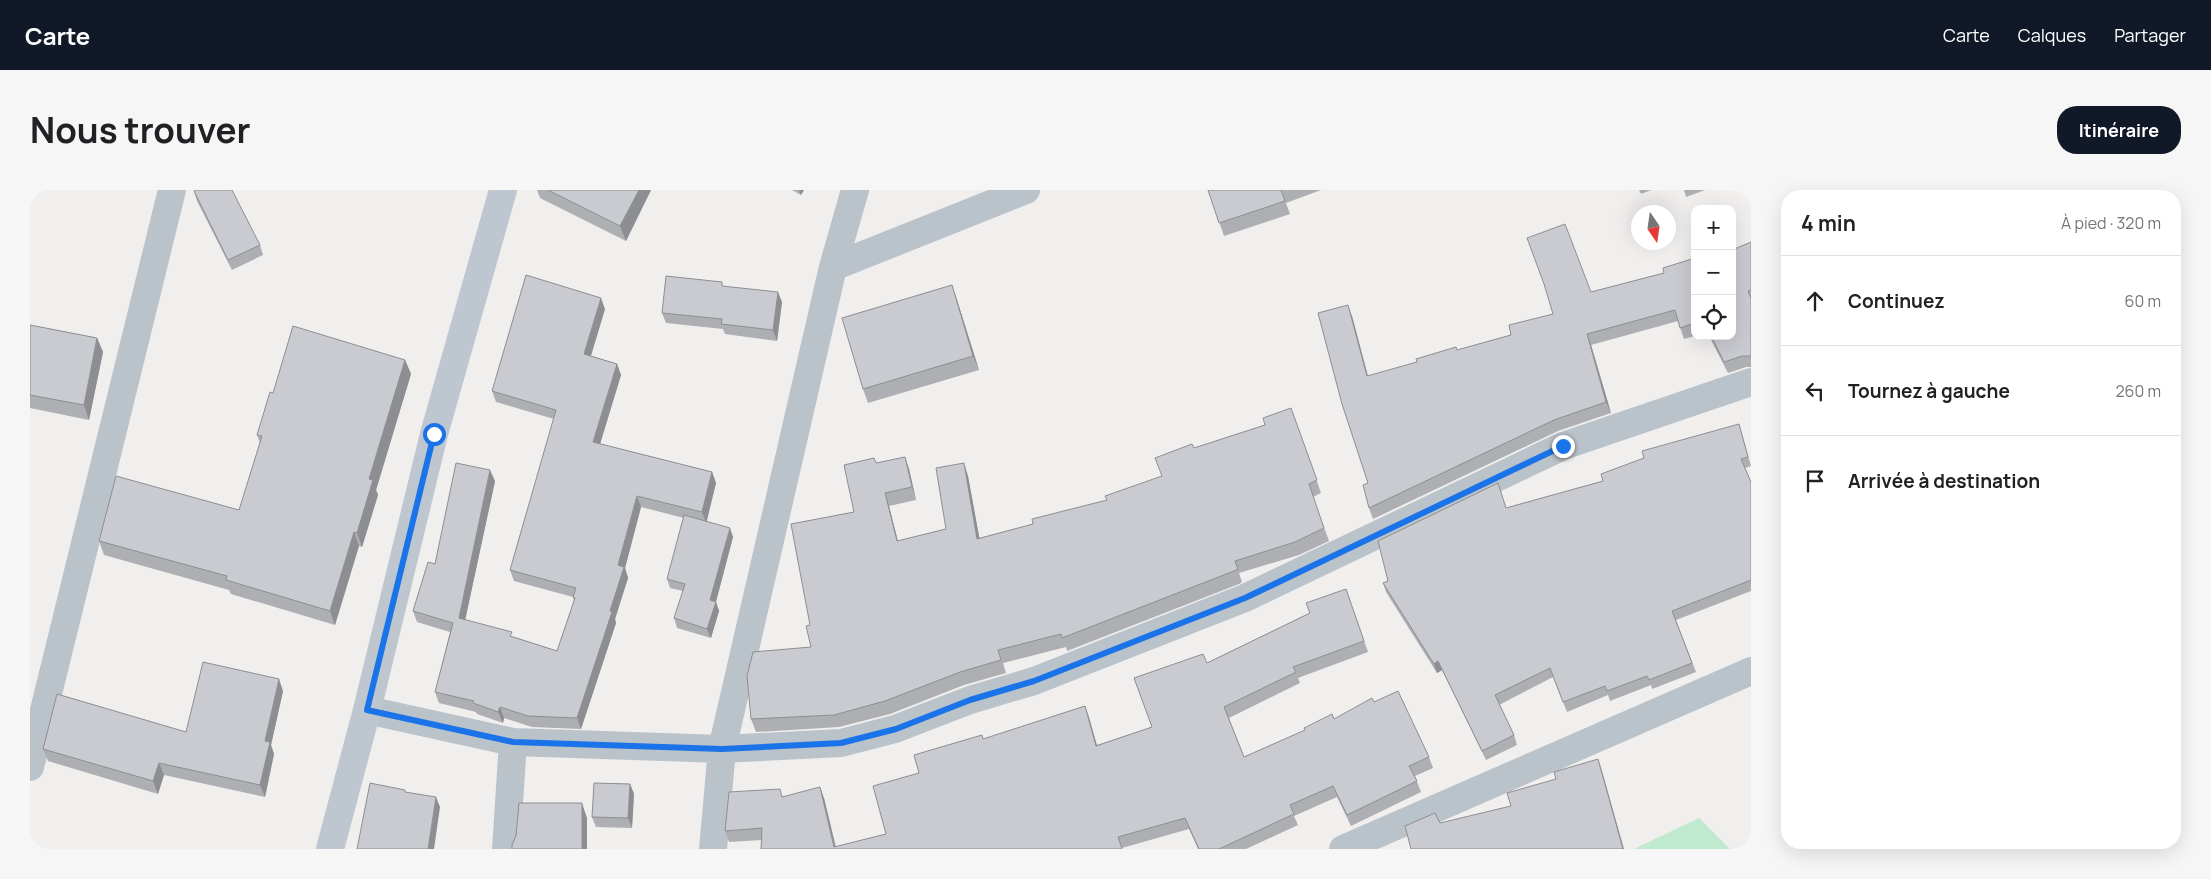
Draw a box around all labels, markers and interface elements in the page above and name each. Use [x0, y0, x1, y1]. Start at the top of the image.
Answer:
text: Carte [25, 19, 90, 52]
text: Carte [1943, 23, 1990, 47]
text: Calques [2018, 23, 2086, 47]
text: Partager [2114, 23, 2186, 47]
text: Nous trouver [30, 106, 251, 154]
button: Itinéraire [2057, 106, 2181, 154]
north arrow [1631, 205, 1676, 250]
map controls [1691, 205, 1736, 340]
button: + [1691, 205, 1736, 250]
text: 4 min [1801, 209, 1856, 237]
text: À pied · 320 m [2061, 212, 2161, 234]
button: − [1691, 250, 1736, 295]
icon: ahead [1801, 287, 1829, 315]
text: Continuez [1848, 288, 1945, 314]
text: 60 m [2125, 290, 2161, 312]
button: locate [1691, 295, 1736, 340]
icon: left [1801, 377, 1829, 405]
text: Tournez à gauche [1848, 378, 2010, 404]
text: 260 m [2115, 380, 2161, 402]
route start [423, 423, 446, 446]
route end [1552, 435, 1575, 458]
icon: arrive [1801, 467, 1829, 495]
text: Arrivée à destination [1848, 468, 2040, 494]

